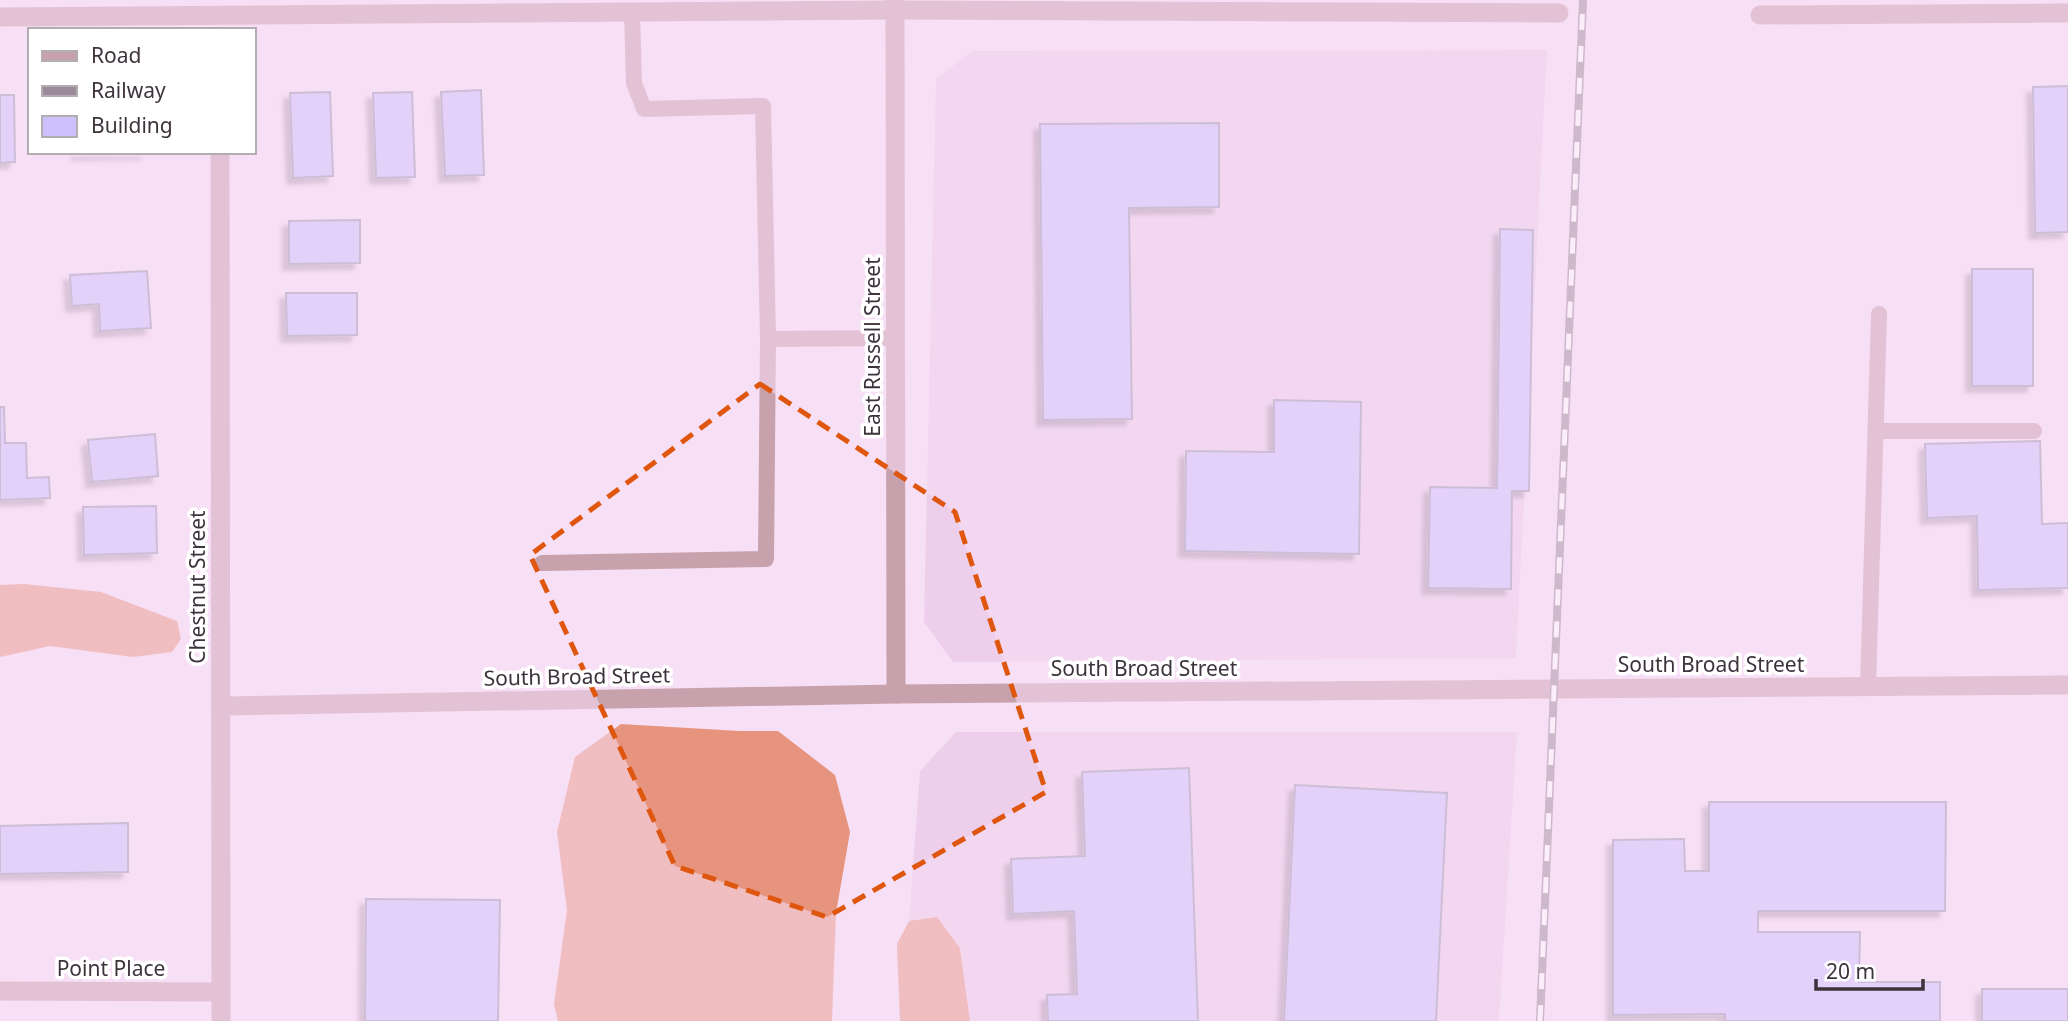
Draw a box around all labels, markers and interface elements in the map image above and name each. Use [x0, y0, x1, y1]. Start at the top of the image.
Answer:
legend [28, 28, 256, 154]
text: Road [91, 41, 141, 69]
text: Railway [91, 76, 166, 104]
text: Building [91, 111, 173, 139]
street label: East Russell Street [858, 257, 886, 437]
street label: Chestnut Street [183, 510, 211, 664]
street label: South Broad Street [1618, 650, 1805, 678]
street label: South Broad Street [1051, 654, 1238, 682]
street label: South Broad Street [483, 660, 671, 692]
scale bar [1816, 948, 1923, 992]
street label: Point Place [57, 954, 165, 982]
text: 20 m [1826, 957, 1875, 985]

